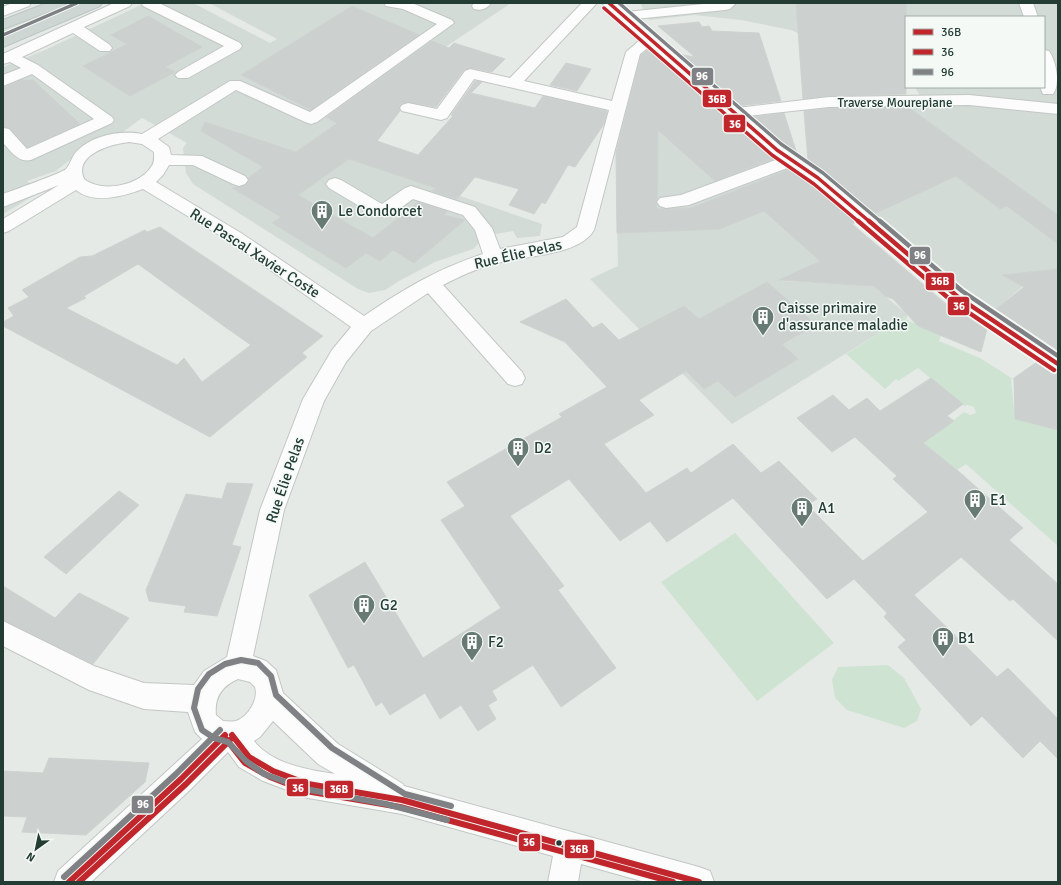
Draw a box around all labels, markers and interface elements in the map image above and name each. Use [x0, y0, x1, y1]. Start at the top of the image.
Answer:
legend [905, 16, 1045, 88]
text: 36B [941, 25, 961, 40]
text: 36 [941, 45, 954, 60]
text: 96 [941, 65, 954, 80]
line badge: 96 [691, 67, 714, 86]
text: 96 [696, 70, 708, 83]
line badge: 36B [702, 89, 732, 108]
text: 36B [708, 93, 727, 106]
street label: Traverse Mourepiane [838, 95, 952, 111]
line badge: 36 [723, 114, 746, 133]
text: 36 [729, 118, 741, 131]
building icon: Le Condorcet [309, 198, 335, 231]
place label: Le Condorcet [338, 202, 422, 220]
street label: Rue Pascal Xavier Coste [187, 204, 323, 302]
street label: Rue Élie Pelas [472, 234, 564, 273]
line badge: 96 [909, 246, 931, 265]
text: 96 [914, 249, 926, 262]
line badge: 36B [925, 272, 955, 291]
text: 36B [931, 275, 950, 288]
line badge: 36 [947, 296, 970, 316]
place label: Caisse primaire d'assurance maladie [778, 299, 908, 334]
text: 36 [953, 300, 965, 313]
building icon: Caisse primaire d'assurance maladie [750, 304, 776, 337]
street label: Rue Élie Pelas [261, 434, 308, 525]
building icon: D2 [505, 435, 531, 468]
place label: D2 [534, 439, 552, 457]
building icon: E1 [962, 487, 988, 520]
place label: E1 [990, 491, 1007, 509]
building icon: A1 [789, 495, 815, 528]
place label: A1 [818, 499, 835, 517]
building icon: G2 [351, 592, 377, 625]
place label: G2 [380, 596, 398, 614]
building icon: B1 [930, 625, 956, 658]
building icon: F2 [459, 629, 485, 662]
place label: B1 [958, 629, 975, 647]
place label: F2 [488, 633, 504, 651]
line badge: 36 [286, 778, 309, 797]
line badge: 36B [324, 780, 354, 799]
text: 36 [292, 782, 304, 795]
text: 36B [330, 783, 349, 796]
line badge: 96 [131, 795, 154, 814]
text: 96 [137, 798, 149, 811]
north arrow [16, 829, 56, 869]
line badge: 36 [518, 833, 541, 852]
text: 36 [523, 836, 535, 849]
unlabelled marker [554, 838, 564, 848]
line badge: 36B [564, 839, 595, 859]
text: 36B [570, 843, 589, 856]
text: N [24, 849, 38, 865]

